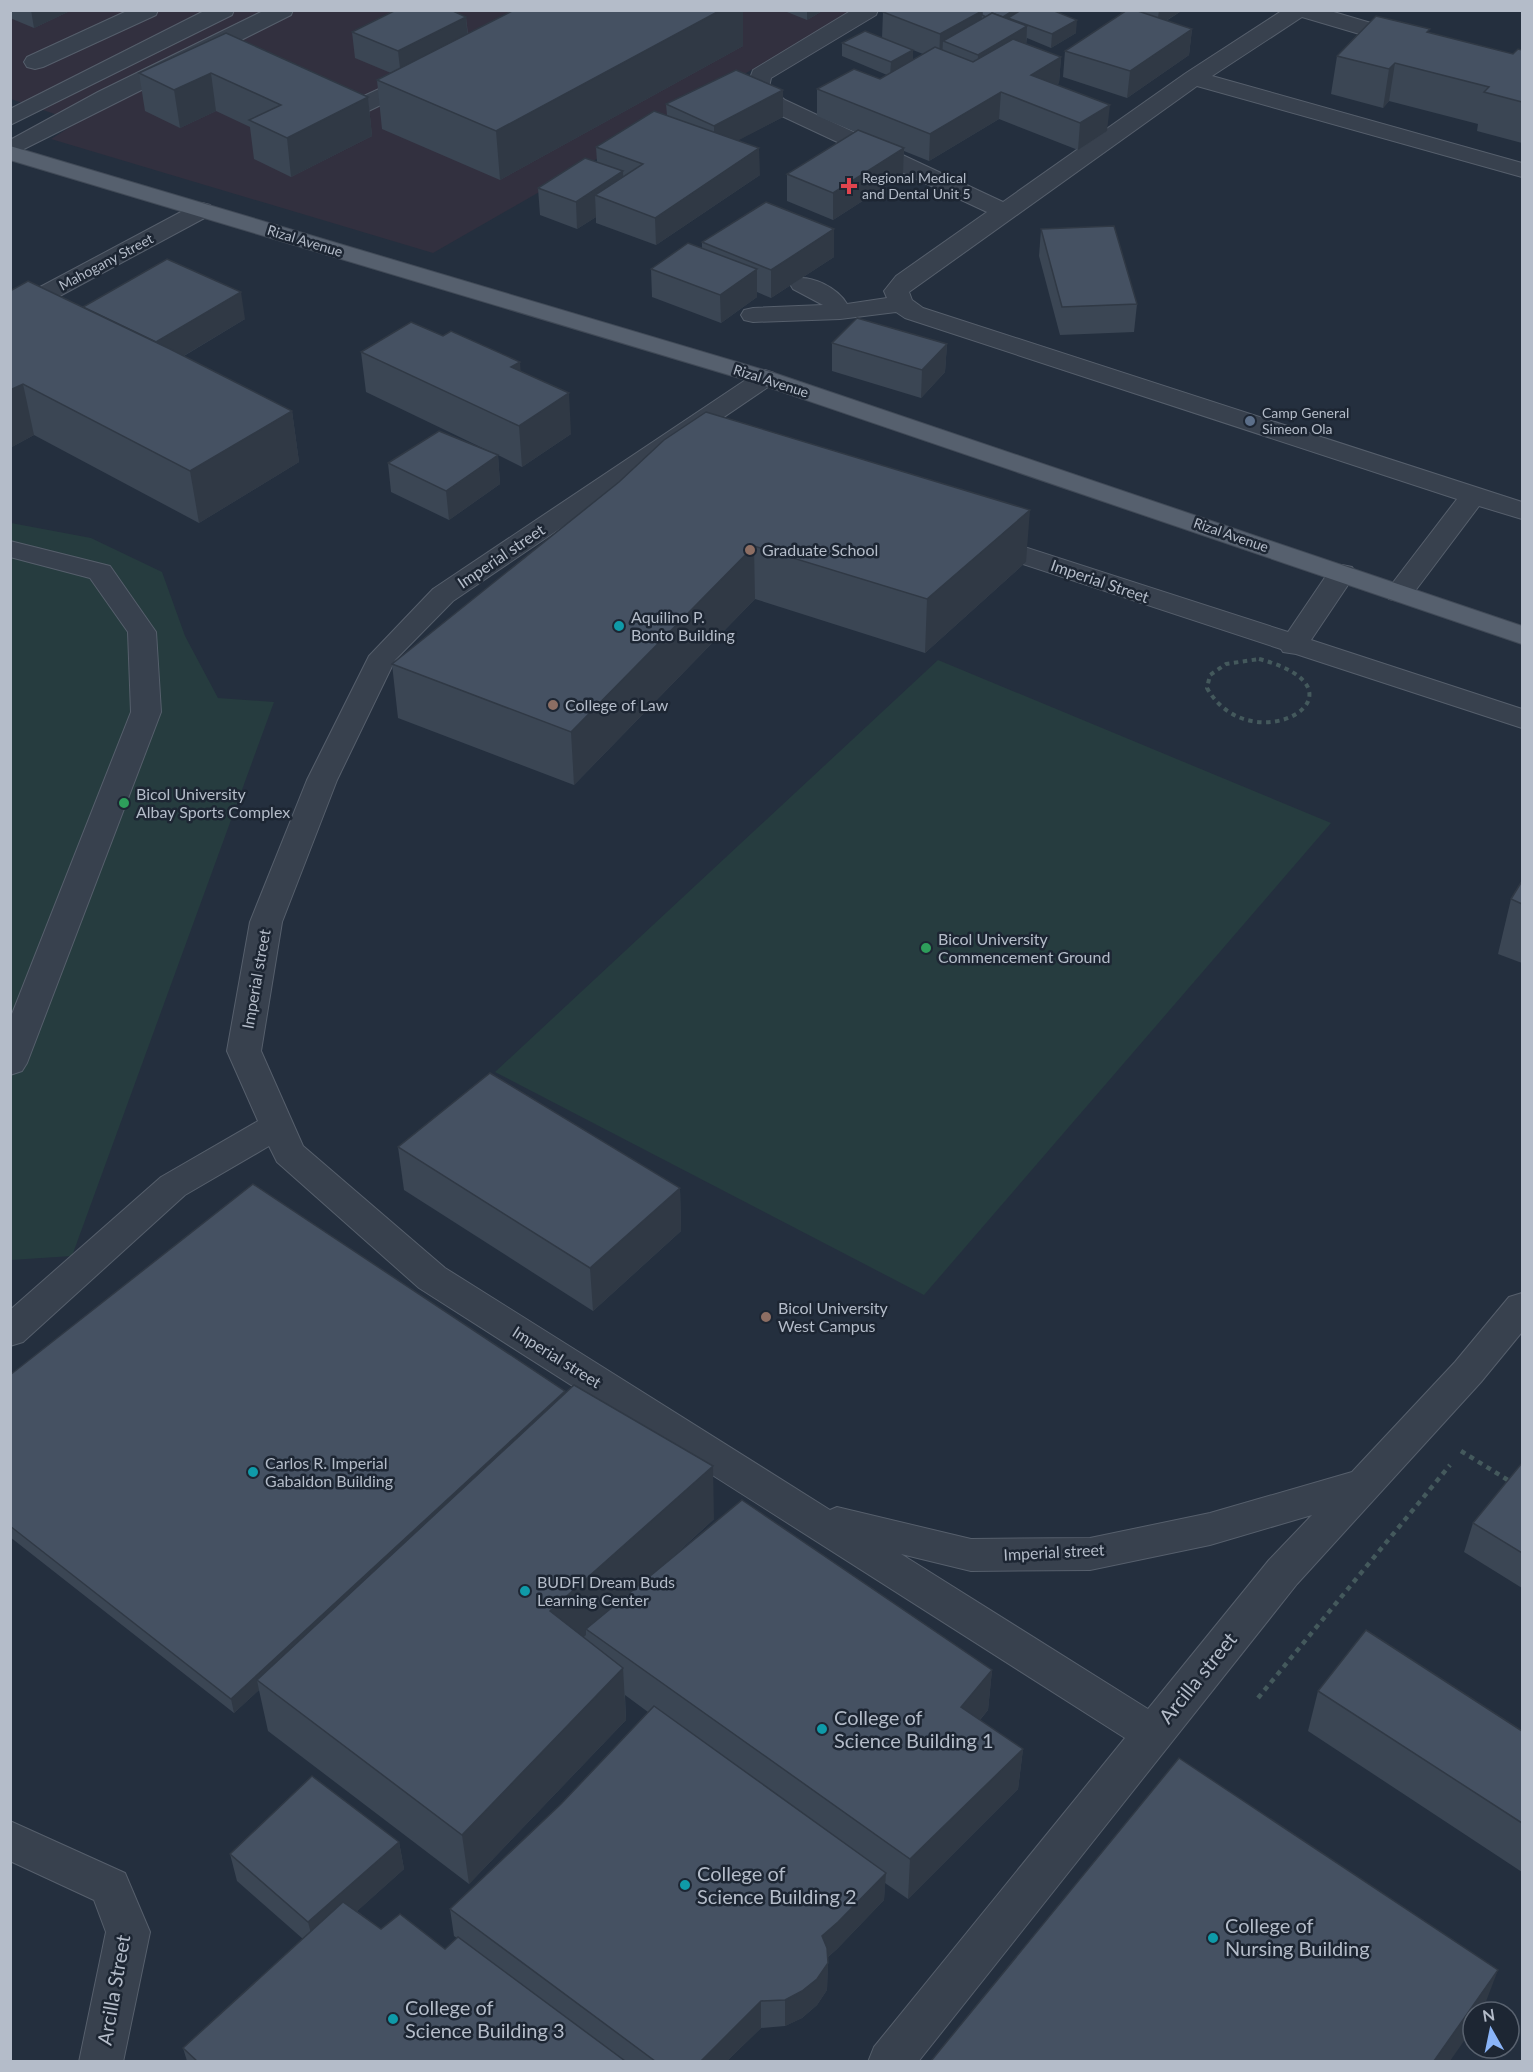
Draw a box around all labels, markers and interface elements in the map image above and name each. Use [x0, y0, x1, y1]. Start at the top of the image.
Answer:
place label: Regional Medical and Dental Unit 5 [862, 169, 971, 202]
marker: Regional Medical and Dental Unit 5 [840, 177, 858, 195]
street label: Rizal Avenue [265, 221, 345, 260]
street label: Mahogany Street [56, 229, 156, 294]
street label: Rizal Avenue [731, 360, 811, 401]
place label: Camp General Simeon Ola [1262, 404, 1349, 437]
marker: Camp General Simeon Ola [1243, 414, 1257, 428]
street label: Rizal Avenue [1191, 514, 1271, 555]
street label: Imperial street [453, 519, 548, 592]
place label: Graduate School [762, 540, 878, 559]
marker: Graduate School [743, 543, 757, 557]
street label: Imperial Street [1049, 555, 1152, 606]
place label: Aquilino P. Bonto Building [631, 607, 735, 644]
marker: Aquilino P. Bonto Building [612, 619, 626, 633]
place label: College of Law [565, 695, 669, 714]
marker: College of Law [546, 698, 560, 712]
place label: Bicol University Albay Sports Complex [136, 784, 290, 821]
marker: Bicol University Albay Sports Complex [117, 796, 131, 810]
street label: Imperial street [237, 927, 274, 1030]
place label: Bicol University Commencement Ground [938, 929, 1110, 966]
marker: Bicol University Commencement Ground [919, 941, 933, 955]
place label: Bicol University West Campus [778, 1298, 889, 1335]
marker: Bicol University West Campus [759, 1310, 773, 1324]
street label: Imperial street [509, 1322, 605, 1392]
place label: Carlos R. Imperial Gabaldon Building [265, 1453, 393, 1490]
marker: Carlos R. Imperial Gabaldon Building [246, 1465, 260, 1479]
street label: Imperial street [1003, 1539, 1105, 1564]
place label: BUDFI Dream Buds Learning Center [537, 1572, 675, 1609]
marker: BUDFI Dream Buds Learning Center [518, 1584, 532, 1598]
street label: Arcilla street [1153, 1627, 1241, 1728]
place label: College of Science Building 1 [834, 1705, 994, 1752]
marker: College of Science Building 1 [815, 1722, 829, 1736]
place label: College of Science Building 2 [697, 1861, 857, 1908]
marker: College of Science Building 2 [678, 1878, 692, 1892]
place label: College of Nursing Building [1225, 1913, 1370, 1960]
marker: College of Nursing Building [1206, 1931, 1220, 1945]
street label: Arcilla Street [91, 1933, 135, 2047]
place label: College of Science Building 3 [405, 1995, 565, 2042]
north arrow [1461, 2000, 1521, 2060]
text: N [1481, 2004, 1496, 2025]
marker: College of Science Building 3 [386, 2012, 400, 2026]

